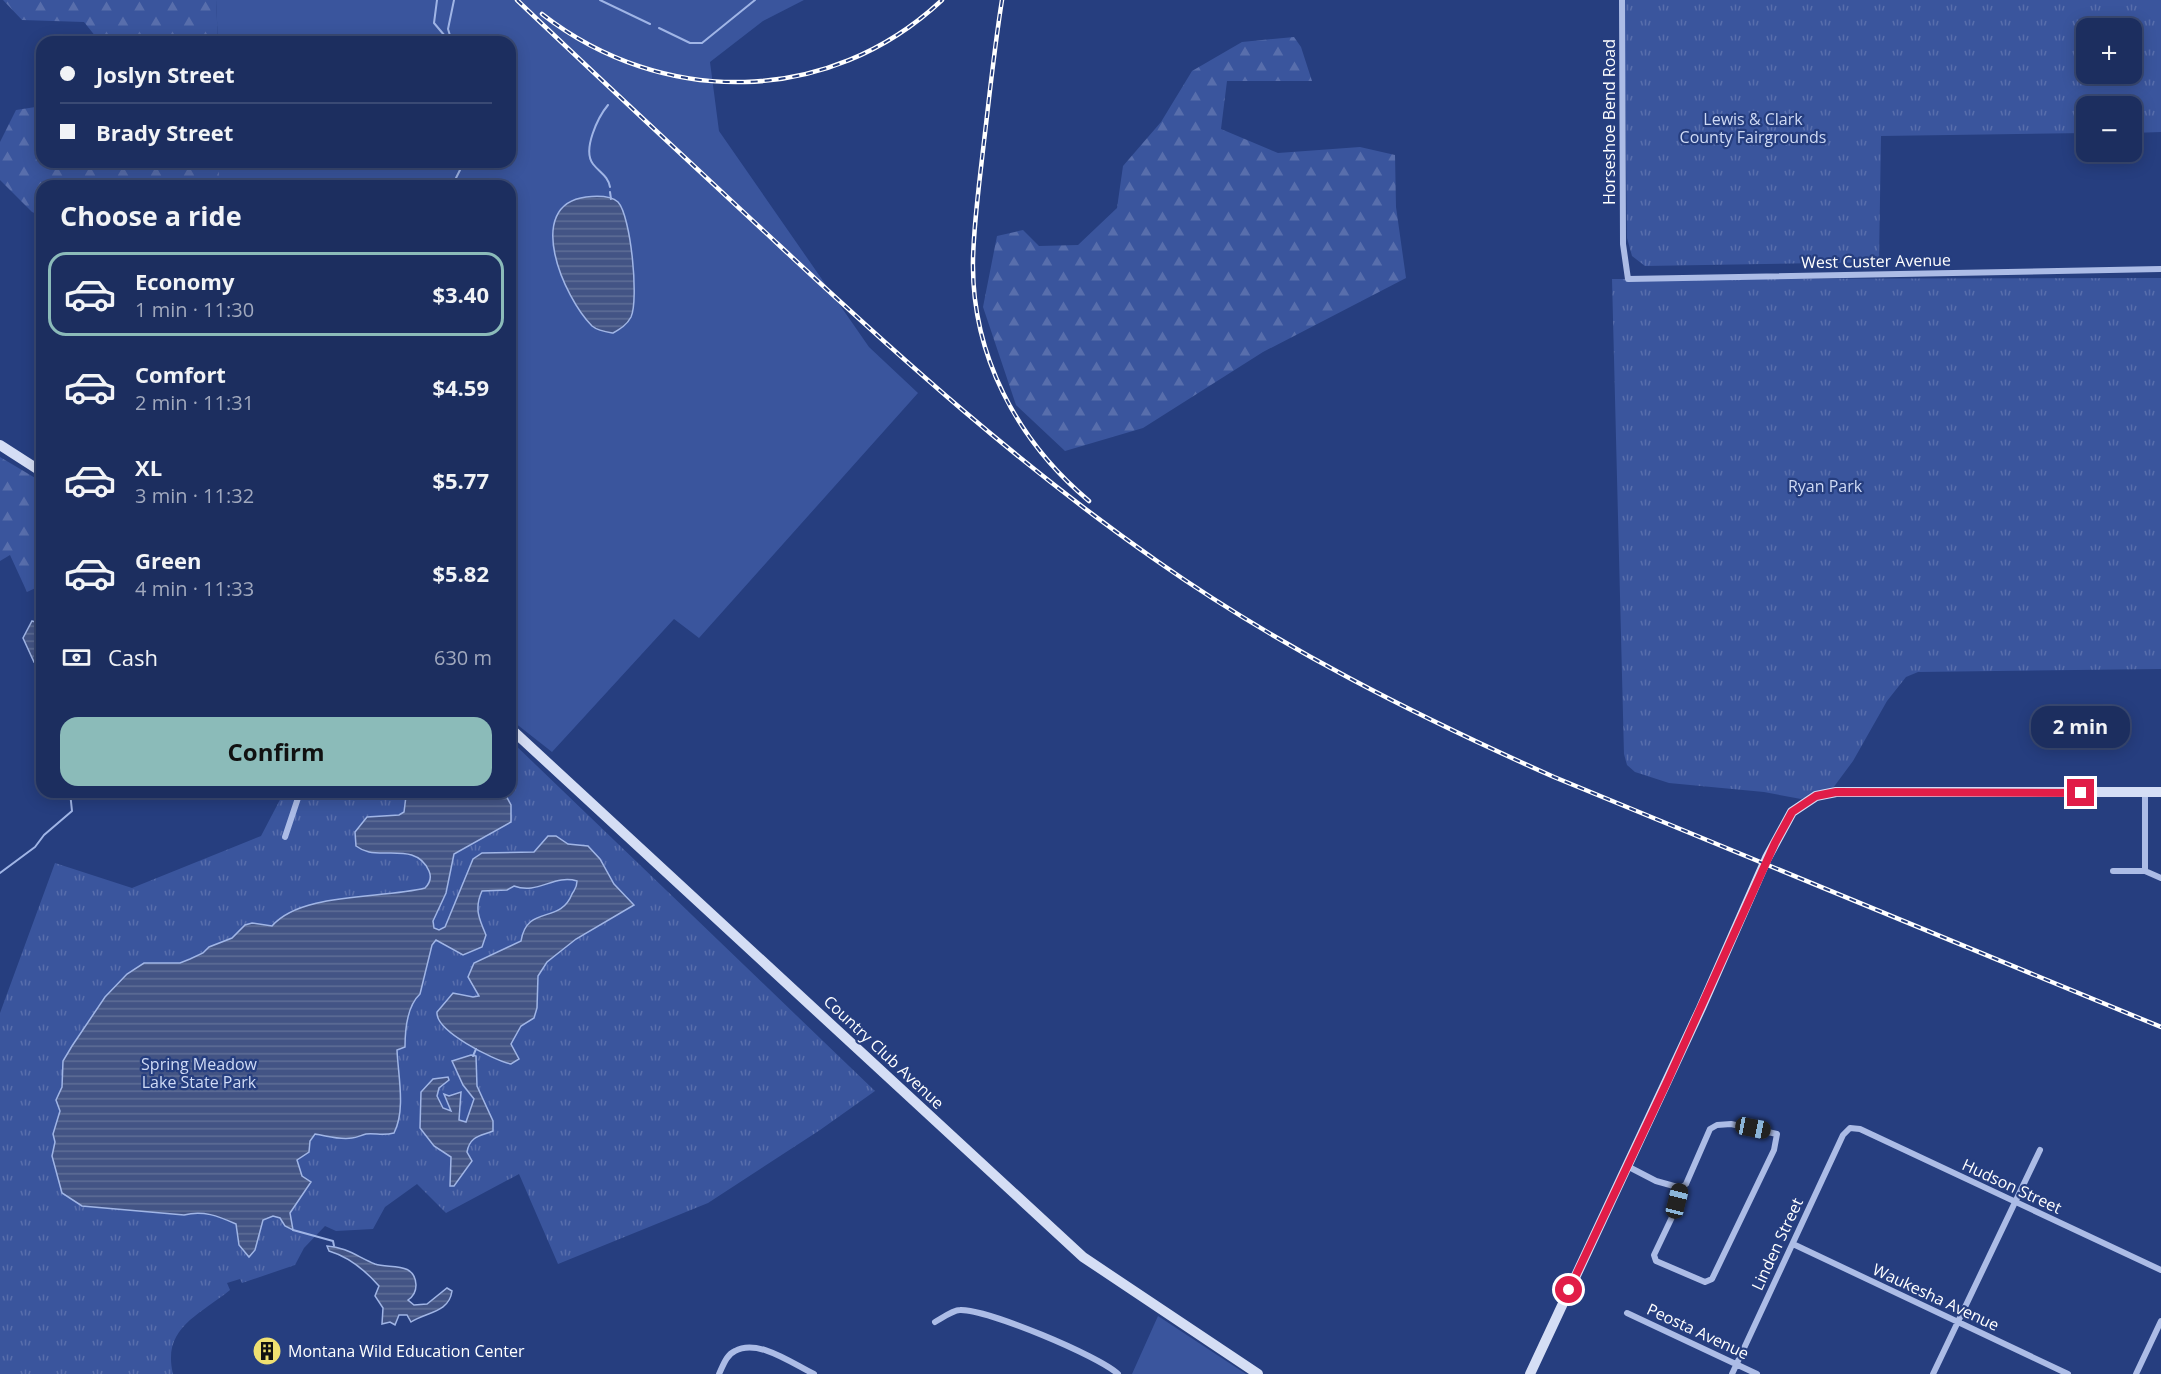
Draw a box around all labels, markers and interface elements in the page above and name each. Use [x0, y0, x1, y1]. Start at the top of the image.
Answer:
map controls [2076, 18, 2142, 162]
button: + [2076, 18, 2142, 84]
street label: Horseshoe Bend Road [1598, 39, 1620, 205]
text: Joslyn Street [96, 59, 234, 89]
button: − [2076, 96, 2142, 162]
park label: Lewis & Clark County Fairgrounds [1680, 108, 1826, 148]
text: Brady Street [96, 117, 233, 147]
text: Choose a ride [60, 197, 242, 234]
street label: West Custer Avenue [1801, 249, 1951, 273]
text: Economy [135, 266, 234, 296]
icon: car [63, 267, 117, 321]
text: $3.40 [432, 279, 489, 309]
text: 1 min · 11:30 [135, 296, 254, 323]
text: Comfort [135, 359, 226, 389]
icon: car [63, 360, 117, 414]
text: $4.59 [432, 372, 489, 402]
text: 2 min · 11:31 [135, 389, 254, 416]
text: XL [135, 452, 162, 482]
icon: car [63, 453, 117, 507]
text: $5.77 [432, 465, 489, 495]
park label: Ryan Park [1788, 475, 1863, 497]
text: 3 min · 11:32 [135, 482, 254, 509]
text: Green [135, 545, 201, 575]
icon: car [63, 546, 117, 600]
text: $5.82 [432, 558, 489, 588]
text: 4 min · 11:33 [135, 575, 254, 602]
icon: cash [60, 641, 93, 674]
text: Cash [108, 642, 158, 672]
text: 630 m [434, 644, 492, 671]
callout: 2 min [2032, 706, 2130, 748]
text: 2 min [2053, 713, 2108, 740]
button: Confirm [60, 717, 492, 786]
route end [2067, 779, 2094, 806]
street label: Country Club Avenue [819, 990, 949, 1114]
park label: Spring Meadow Lake State Park [141, 1053, 258, 1093]
car [1734, 1116, 1772, 1140]
street label: Hudson Street [1959, 1153, 2066, 1219]
car [1664, 1181, 1690, 1221]
street label: Linden Street [1746, 1194, 1808, 1294]
street label: Waukesha Avenue [1869, 1258, 2003, 1336]
route start [1555, 1276, 1582, 1303]
street label: Peosta Avenue [1643, 1298, 1753, 1364]
building icon: Montana Wild Education Center [251, 1335, 283, 1367]
place label: Montana Wild Education Center [288, 1340, 525, 1362]

